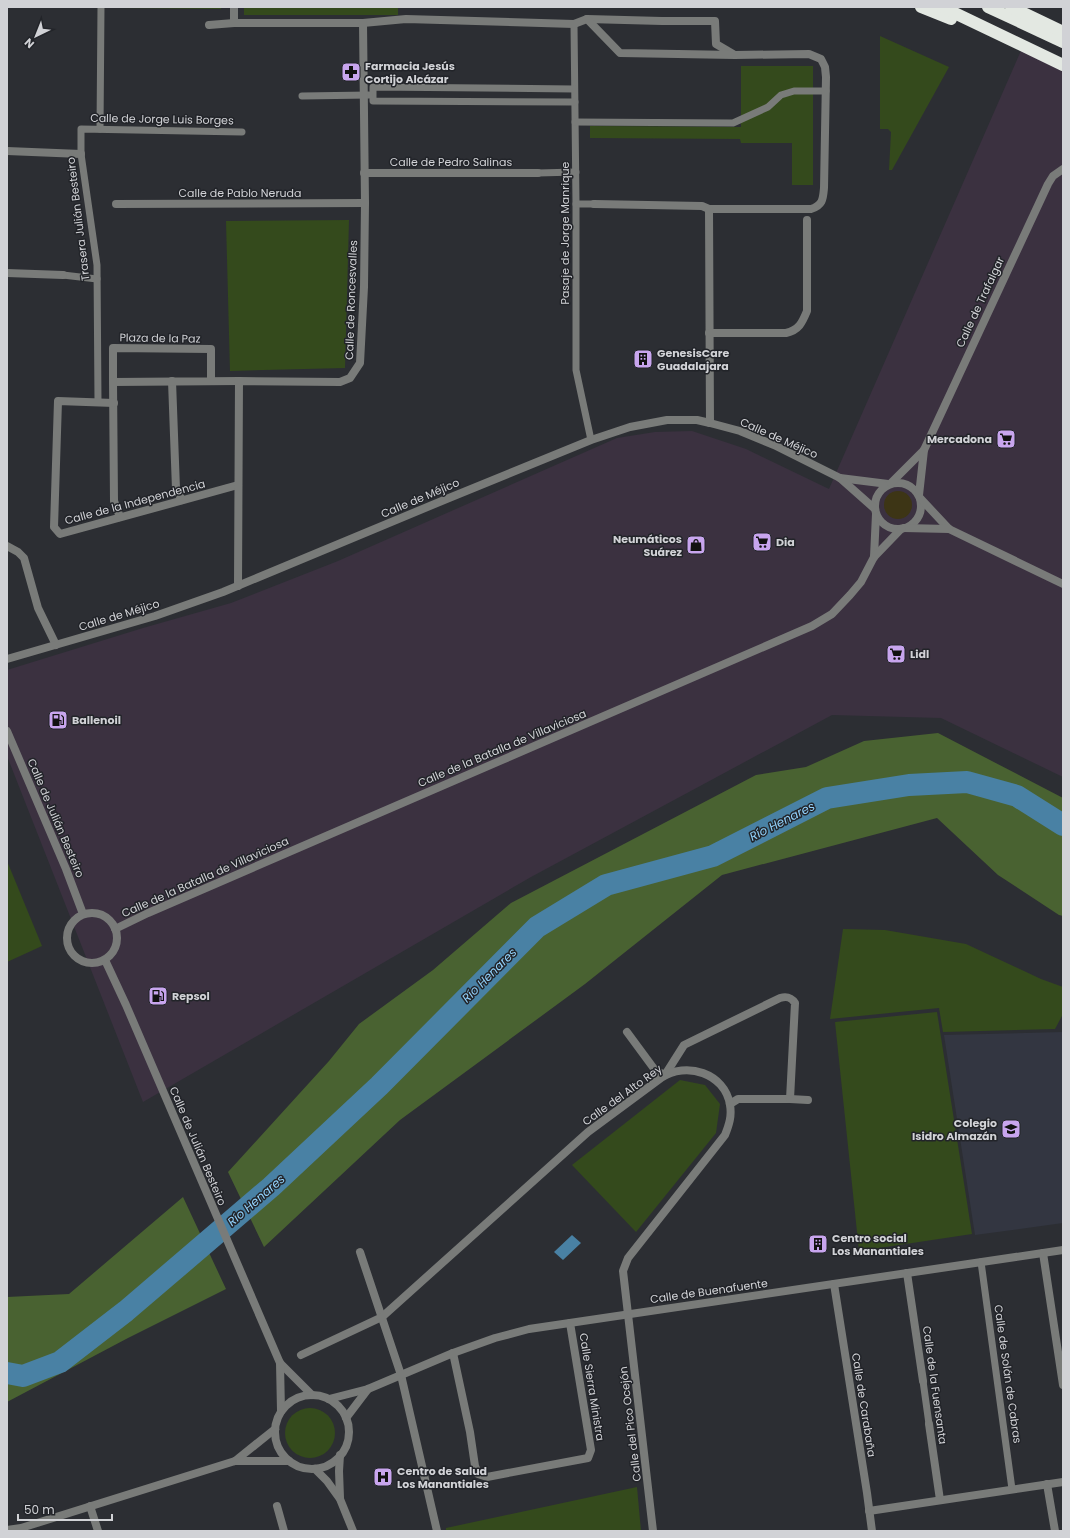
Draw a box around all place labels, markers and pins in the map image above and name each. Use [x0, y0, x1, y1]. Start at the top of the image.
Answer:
place label: Farmacia Jesús Cortijo Alcázar [365, 58, 455, 87]
pharmacy icon: Farmacia Jesús Cortijo Alcázar [340, 61, 362, 83]
place label: GenesisCare Guadalajara [657, 345, 729, 374]
building icon: GenesisCare Guadalajara [632, 348, 654, 370]
supermarket icon: Mercadona [995, 428, 1017, 450]
place label: Mercadona [927, 431, 992, 447]
place label: Neumáticos Suárez [613, 531, 683, 560]
supermarket icon: Dia [751, 531, 773, 553]
shop icon: Neumáticos Suárez [685, 534, 707, 556]
place label: Dia [776, 534, 795, 550]
supermarket icon: Lidl [885, 643, 907, 665]
place label: Lidl [910, 646, 929, 662]
fuel station icon: Ballenoil [47, 709, 69, 731]
place label: Ballenoil [72, 712, 121, 728]
fuel station icon: Repsol [147, 985, 169, 1007]
place label: Repsol [172, 988, 210, 1004]
place label: Colegio Isidro Almazán [912, 1115, 997, 1144]
school or university icon: Colegio Isidro Almazán [1000, 1118, 1022, 1140]
place label: Centro social Los Manantiales [832, 1230, 924, 1259]
building icon: Centro social Los Manantiales [807, 1233, 829, 1255]
place label: Centro de Salud Los Manantiales [397, 1463, 489, 1492]
hospital icon: Centro de Salud Los Manantiales [372, 1466, 394, 1488]

